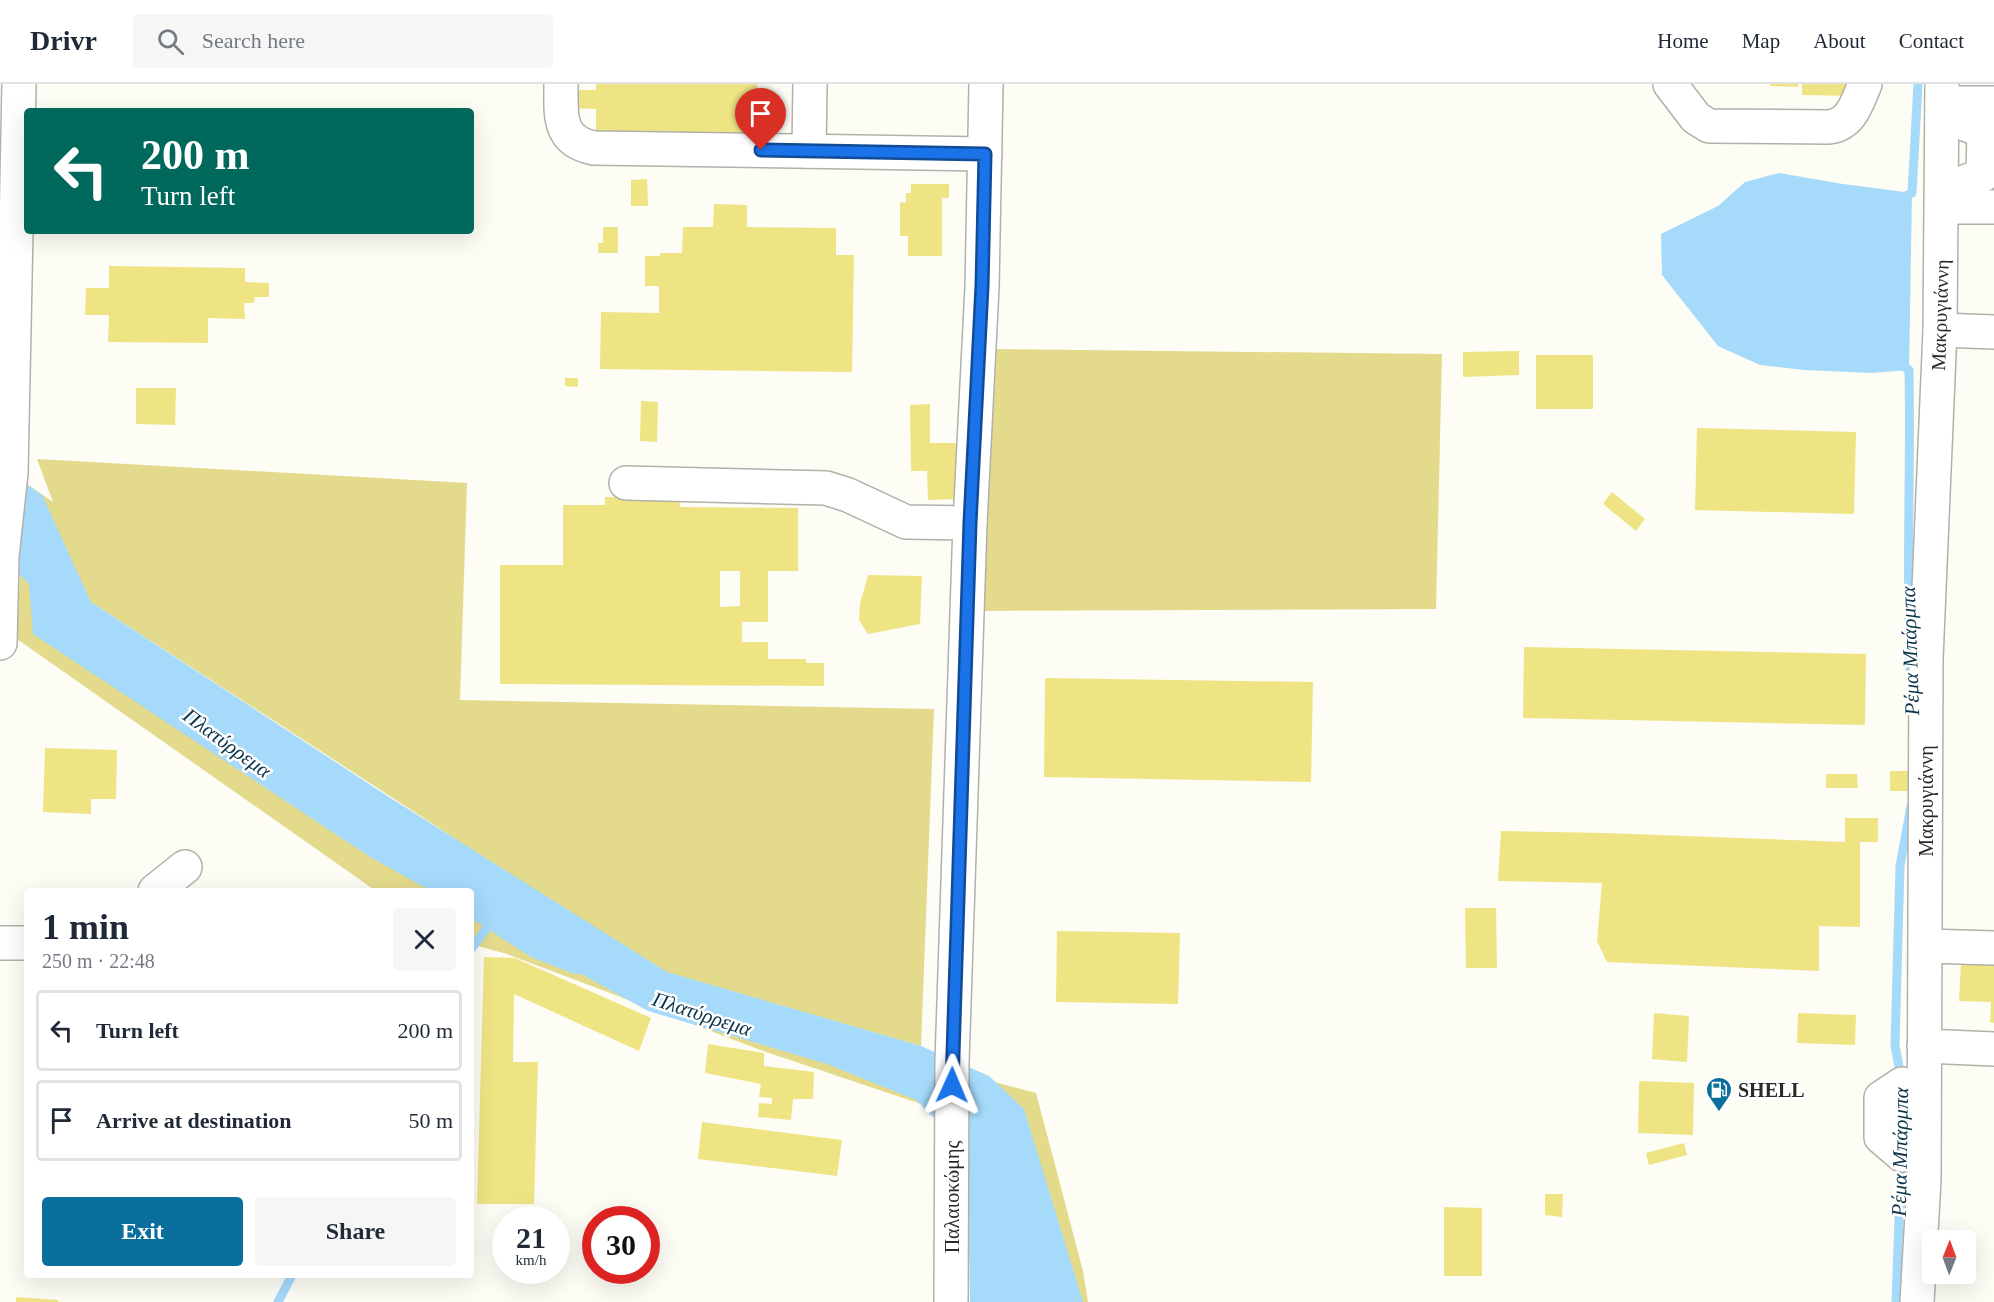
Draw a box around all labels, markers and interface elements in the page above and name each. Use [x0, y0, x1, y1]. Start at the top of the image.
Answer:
search box [133, 14, 553, 68]
text: Drivr [30, 25, 97, 56]
icon: search [154, 25, 187, 58]
text: Search here [202, 28, 305, 53]
text: Home [1657, 29, 1709, 53]
text: Map [1742, 29, 1780, 53]
text: About [1813, 29, 1866, 53]
text: Contact [1899, 29, 1964, 53]
pin [735, 88, 786, 150]
icon: arrive [744, 97, 777, 130]
icon: left [42, 132, 120, 210]
text: 200 m [141, 132, 250, 178]
text: Turn left [141, 181, 235, 211]
street label: Μακρυγιάννη [1927, 259, 1954, 371]
water label: Ρέμα Μπάρμπα [1896, 585, 1924, 717]
water label: Πλατύρρεμα [178, 703, 276, 783]
street label: Μακρυγιάννη [1915, 745, 1938, 857]
text: 1 min [42, 907, 129, 947]
button: close [393, 908, 456, 971]
text: 250 m · 22:48 [42, 950, 155, 972]
water label: Πλατύρρεμα [649, 986, 755, 1042]
icon: left [45, 1014, 78, 1047]
text: Turn left [96, 1018, 179, 1043]
text: 200 m [397, 1018, 453, 1043]
position arrow [920, 1053, 984, 1117]
fuel station icon: SHELL [1704, 1075, 1734, 1113]
place label: SHELL [1738, 1079, 1805, 1101]
water label: Ρέμα Μπάρμπα [1887, 1086, 1913, 1218]
icon: arrive [45, 1104, 78, 1137]
text: Arrive at destination [96, 1108, 292, 1133]
text: 50 m [408, 1108, 453, 1133]
street label: Παλαιοκώμης [941, 1141, 964, 1253]
button: Exit [42, 1197, 243, 1266]
button: Share [255, 1197, 456, 1266]
speed limit sign: 30 [582, 1206, 660, 1284]
text: 21 [516, 1221, 546, 1254]
north arrow [1922, 1230, 1976, 1284]
map controls [1922, 1230, 1976, 1284]
text: km/h [516, 1252, 546, 1268]

